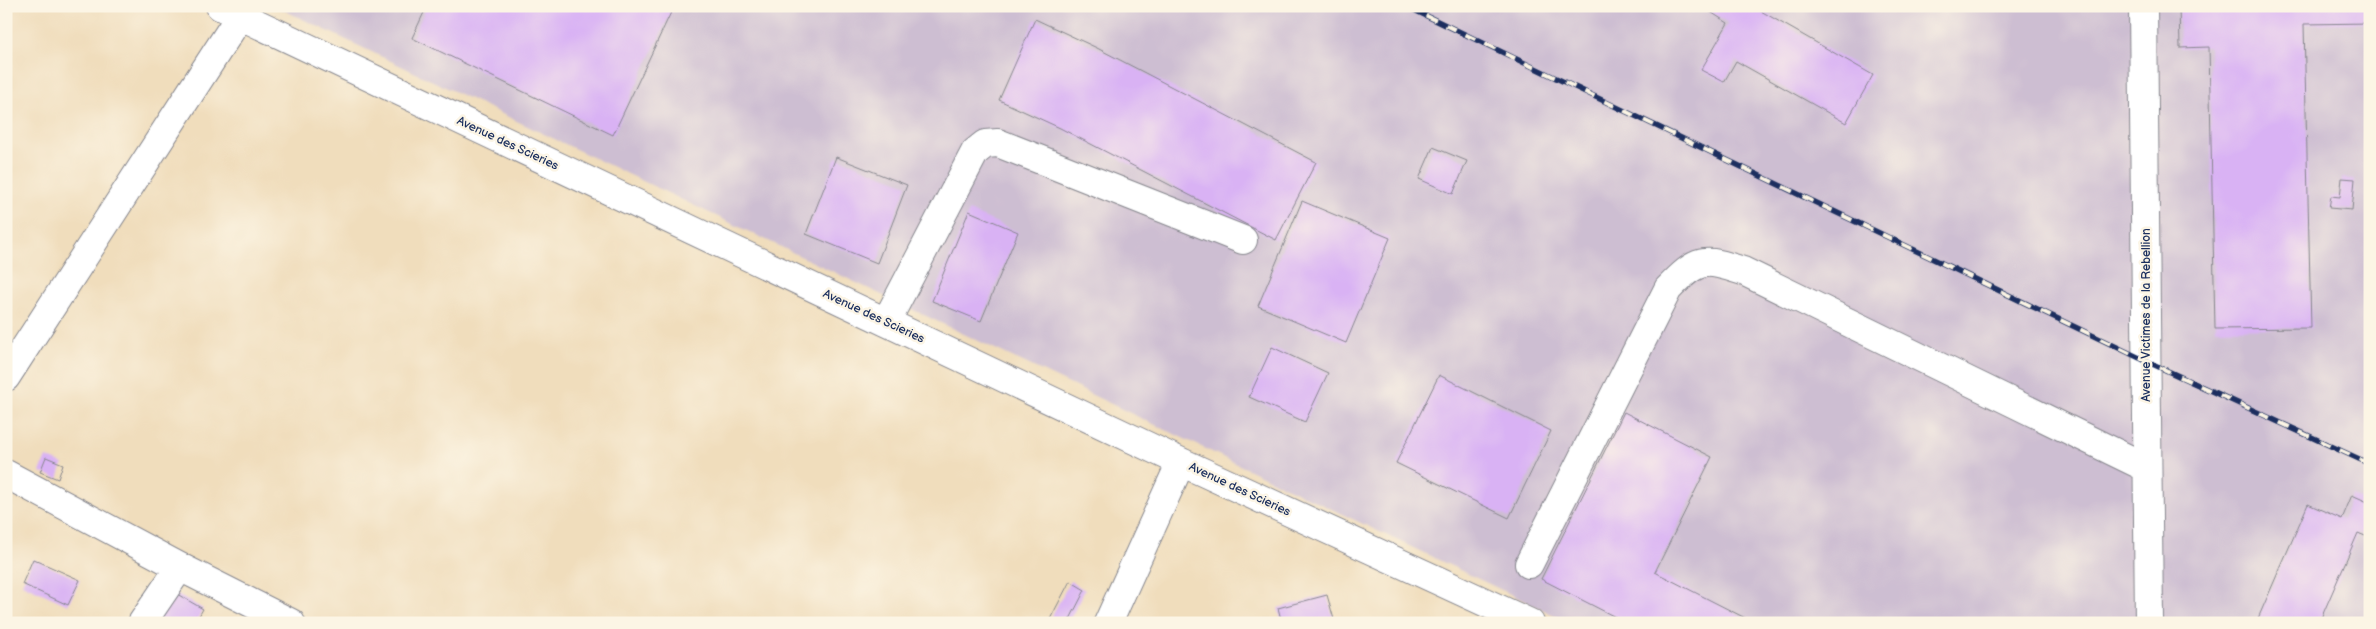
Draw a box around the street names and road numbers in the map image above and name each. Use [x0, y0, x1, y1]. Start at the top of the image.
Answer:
street label: Avenue des Scieries [455, 113, 561, 174]
street label: Avenue Victimes de la Rebellion [2139, 228, 2154, 402]
street label: Avenue des Scieries [821, 286, 927, 347]
street label: Avenue des Scieries [1187, 459, 1293, 520]

